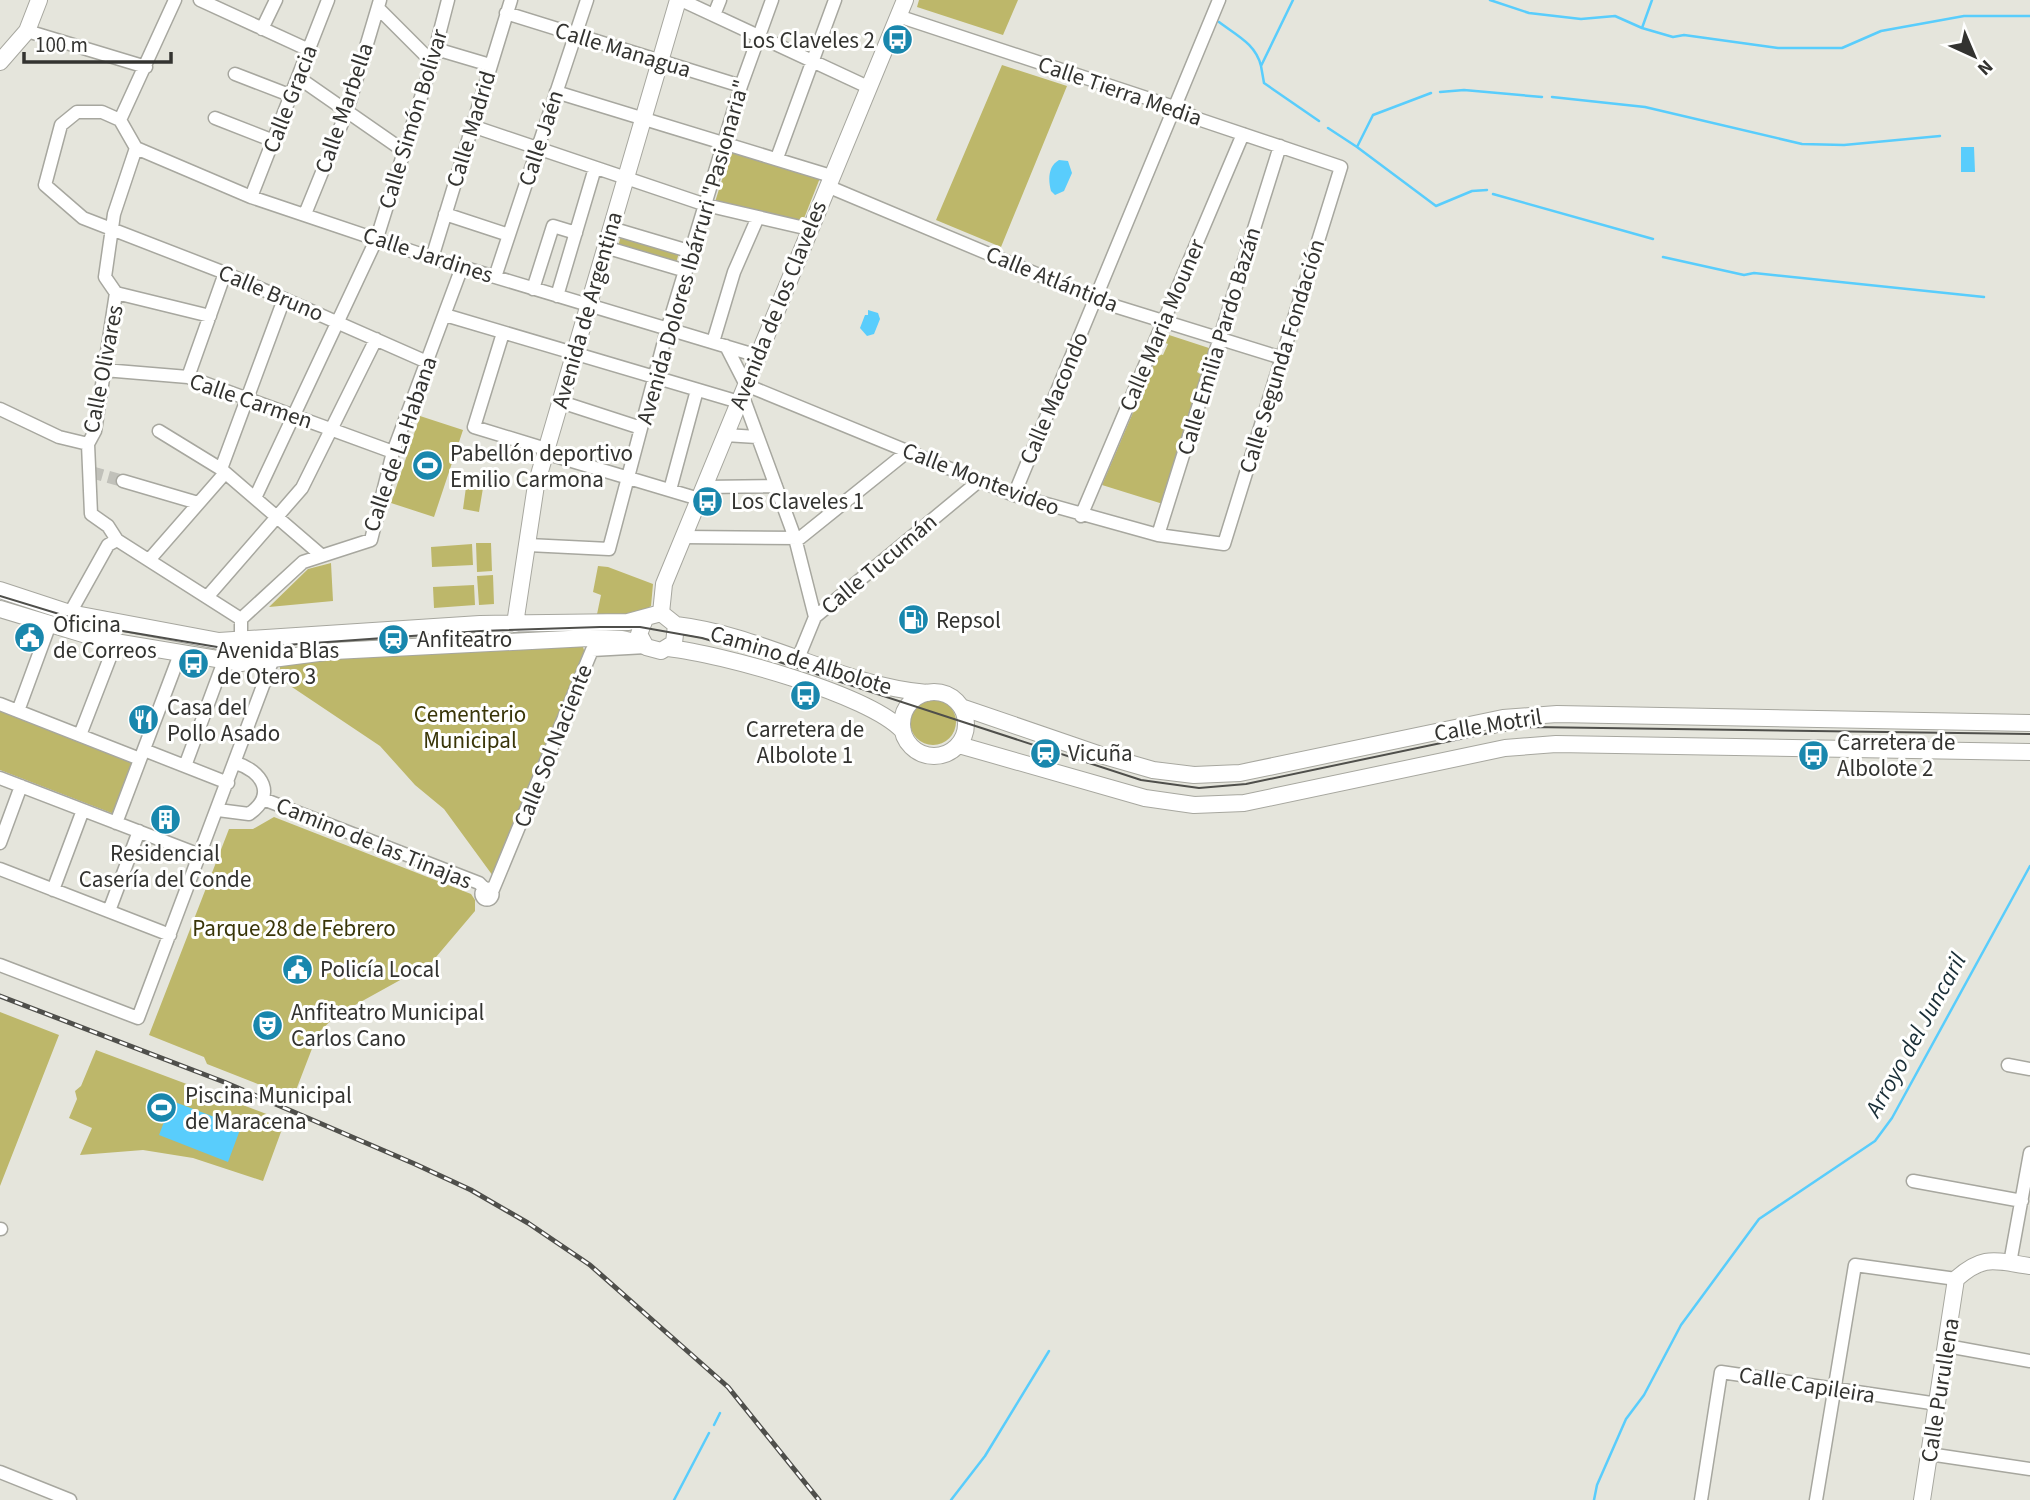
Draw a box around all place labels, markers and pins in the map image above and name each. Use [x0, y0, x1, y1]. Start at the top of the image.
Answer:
bus stop icon: Los Claveles 2 [881, 23, 915, 57]
place label: Los Claveles 2 [742, 24, 875, 57]
place label: Pabellón deportivo Emilio Carmona [450, 437, 633, 496]
sports icon: Pabellón deportivo Emilio Carmona [410, 449, 444, 483]
bus stop icon: Los Claveles 1 [691, 484, 725, 518]
place label: Los Claveles 1 [731, 485, 864, 518]
fuel station icon: Repsol [896, 603, 930, 637]
place label: Repsol [936, 604, 1001, 637]
place label: Oficina de Correos [53, 608, 157, 667]
public building icon: Oficina de Correos [13, 620, 47, 654]
station icon: Anfiteatro [377, 622, 411, 656]
place label: Anfiteatro [417, 623, 512, 656]
place label: Avenida Blas de Otero 3 [217, 634, 339, 693]
bus stop icon: Avenida Blas de Otero 3 [177, 646, 211, 680]
bus stop icon: Carretera de Albolote 1 [788, 678, 822, 712]
place label: Casa del Pollo Asado [167, 691, 280, 750]
restaurant icon: Casa del Pollo Asado [127, 703, 161, 737]
place label: Carretera de Albolote 1 [746, 713, 864, 772]
place label: Carretera de Albolote 2 [1837, 726, 1955, 785]
station icon: Vicuña [1028, 736, 1062, 770]
place label: Vicuña [1068, 737, 1133, 770]
bus stop icon: Carretera de Albolote 2 [1797, 738, 1831, 772]
building icon: Residencial Casería del Conde [148, 802, 182, 836]
place label: Residencial Casería del Conde [79, 837, 251, 896]
public building icon: Policía Local [280, 952, 314, 986]
place label: Policía Local [320, 953, 440, 986]
place label: Anfiteatro Municipal Carlos Cano [291, 996, 484, 1055]
theatre icon: Anfiteatro Municipal Carlos Cano [251, 1008, 285, 1042]
place label: Piscina Municipal de Maracena [185, 1079, 352, 1138]
sports icon: Piscina Municipal de Maracena [145, 1091, 179, 1125]

